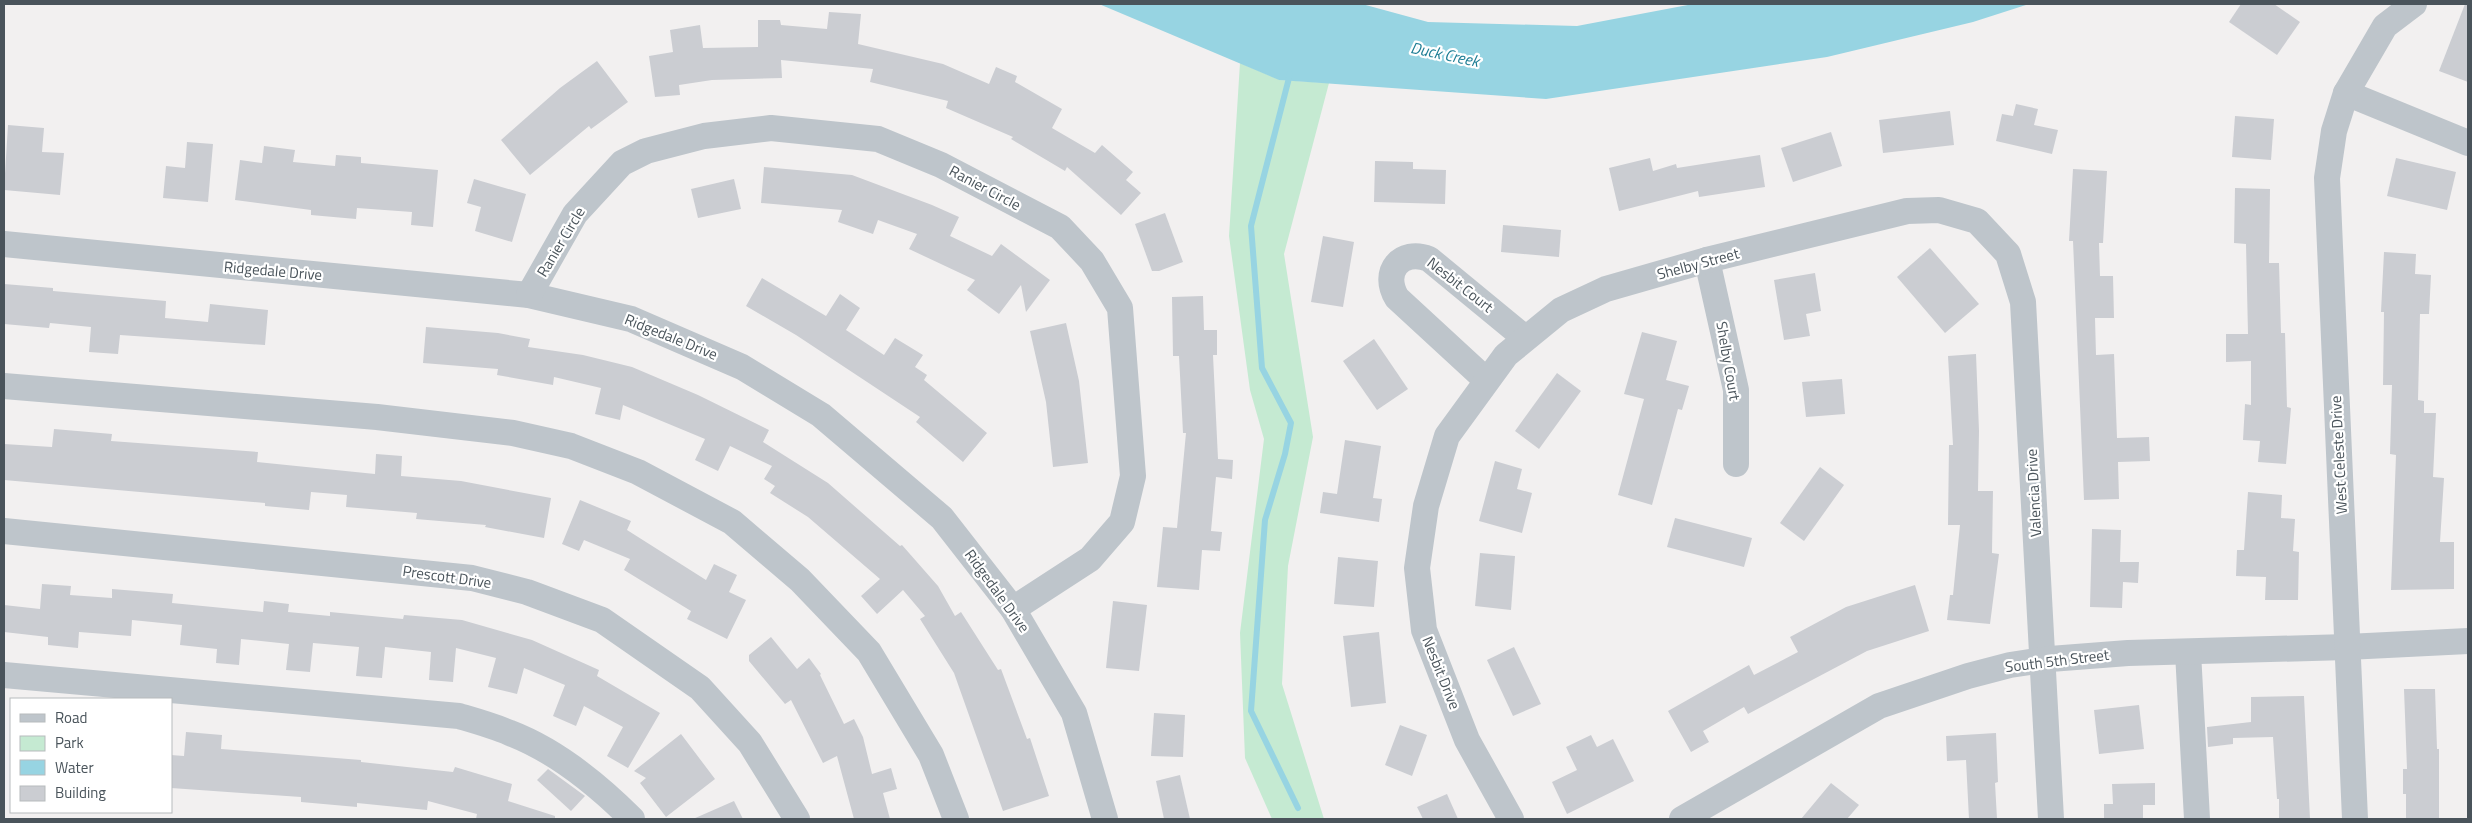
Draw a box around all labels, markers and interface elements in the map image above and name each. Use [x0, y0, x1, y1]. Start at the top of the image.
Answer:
water label: Duck Creek [1408, 35, 1483, 73]
street label: Ranier Circle [945, 159, 1025, 216]
street label: Ranier Circle [531, 202, 591, 281]
street label: Shelby Street [1654, 241, 1742, 286]
street label: Nesbit Court [1422, 251, 1499, 318]
street label: Ridgedale Drive [223, 255, 323, 286]
street label: Ridgedale Drive [621, 307, 721, 366]
street label: Shelby Court [1710, 320, 1747, 403]
street label: West Celeste Drive [2324, 395, 2353, 515]
street label: Valencia Drive [2020, 448, 2047, 538]
street label: Ridgedale Drive [959, 544, 1036, 637]
street label: Prescott Drive [401, 559, 493, 594]
street label: Nesbit Drive [1416, 633, 1467, 713]
street label: South 5th Street [2004, 643, 2111, 678]
legend [10, 698, 172, 813]
text: Road [55, 706, 87, 729]
text: Park [55, 731, 84, 754]
text: Water [55, 756, 94, 779]
text: Building [55, 781, 106, 804]

